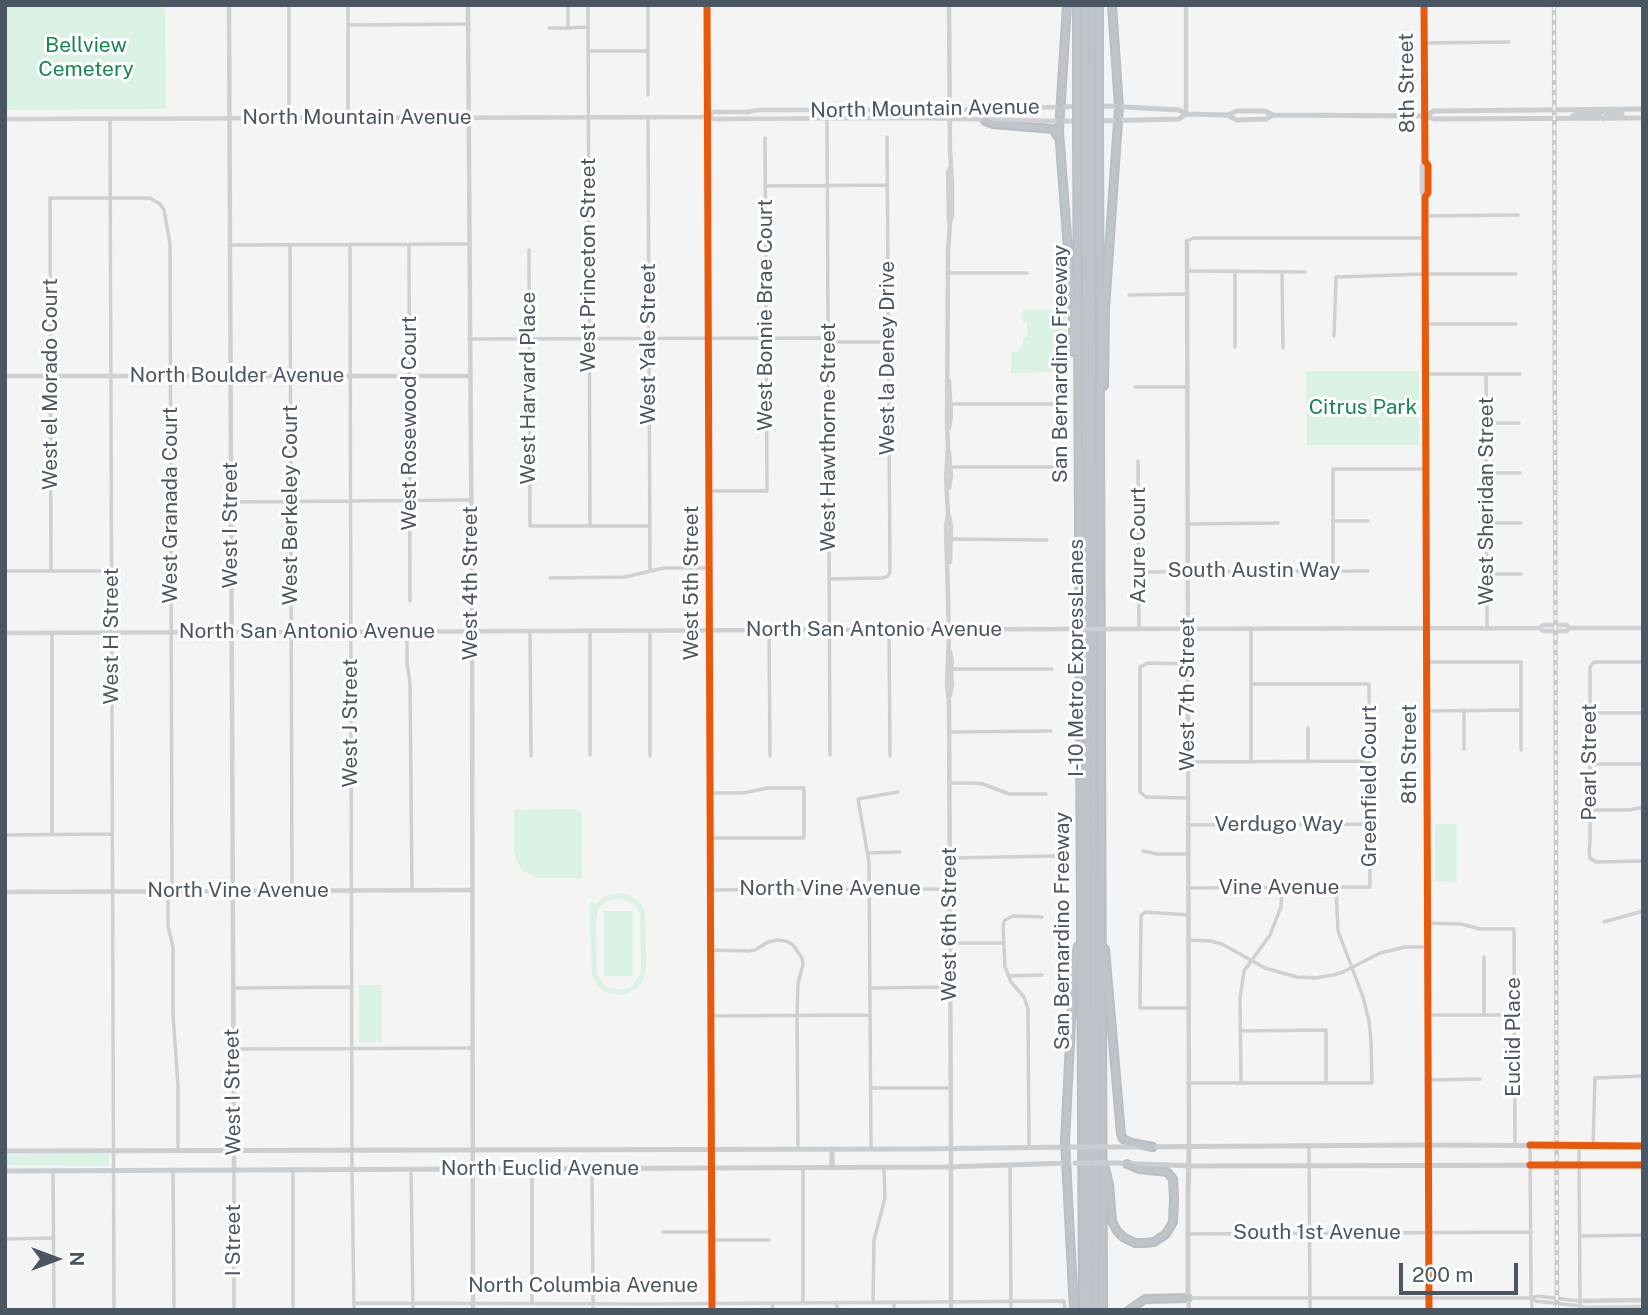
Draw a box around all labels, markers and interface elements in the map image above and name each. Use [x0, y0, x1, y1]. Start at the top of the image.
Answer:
park label: Bellview Cemetery [38, 33, 134, 83]
street label: 8th Street [1394, 33, 1420, 133]
street label: North Mountain Avenue [810, 94, 1040, 124]
street label: North Mountain Avenue [242, 105, 472, 131]
street label: West Princeton Street [576, 158, 602, 372]
street label: West Bonnie Brae Court [753, 199, 779, 431]
street label: San Bernardino Freeway [1048, 245, 1074, 483]
street label: West la Deney Drive [875, 261, 901, 455]
street label: West Yale Street [636, 263, 662, 425]
street label: West el Morado Court [38, 278, 64, 490]
street label: West Harvard Place [516, 292, 542, 484]
street label: West Rosewood Court [397, 316, 423, 530]
street label: West Hawthorne Street [816, 322, 842, 552]
street label: North Boulder Avenue [130, 363, 344, 389]
park label: Citrus Park [1309, 395, 1417, 421]
street label: West Sheridan Street [1474, 397, 1500, 605]
street label: West Berkeley Court [278, 405, 304, 605]
street label: West Granada Court [158, 407, 184, 603]
street label: West I Street [218, 462, 244, 588]
street label: Azure Court [1126, 486, 1152, 604]
street label: West 4th Street [458, 506, 484, 660]
street label: West 5th Street [679, 506, 705, 660]
street label: I-10 Metro ExpressLanes [1064, 539, 1090, 777]
street label: South Austin Way [1167, 558, 1341, 584]
street label: West H Street [99, 567, 125, 705]
street label: North San Antonio Avenue [746, 617, 1002, 643]
street label: West 7th Street [1175, 617, 1201, 771]
street label: North San Antonio Avenue [179, 619, 435, 645]
street label: West J Street [338, 658, 364, 788]
street label: Pearl Street [1577, 703, 1603, 821]
street label: 8th Street [1397, 704, 1423, 804]
street label: Greenfield Court [1357, 705, 1383, 867]
street label: San Bernardino Freeway [1050, 812, 1076, 1050]
street label: Verdugo Way [1214, 812, 1344, 838]
street label: West 6th Street [937, 847, 963, 1001]
street label: Vine Avenue [1219, 875, 1339, 901]
street label: North Vine Avenue [739, 876, 921, 902]
street label: North Vine Avenue [147, 878, 329, 904]
street label: Euclid Place [1501, 977, 1527, 1097]
street label: West I Street [219, 1028, 247, 1156]
street label: North Euclid Avenue [441, 1156, 639, 1182]
street label: I Street [221, 1204, 247, 1276]
street label: South 1st Avenue [1233, 1220, 1401, 1246]
north arrow [21, 1224, 91, 1294]
scale bar [1403, 1248, 1522, 1292]
text: N [66, 1252, 88, 1266]
text: 200 m [1412, 1262, 1473, 1287]
street label: North Columbia Avenue [468, 1273, 698, 1299]

